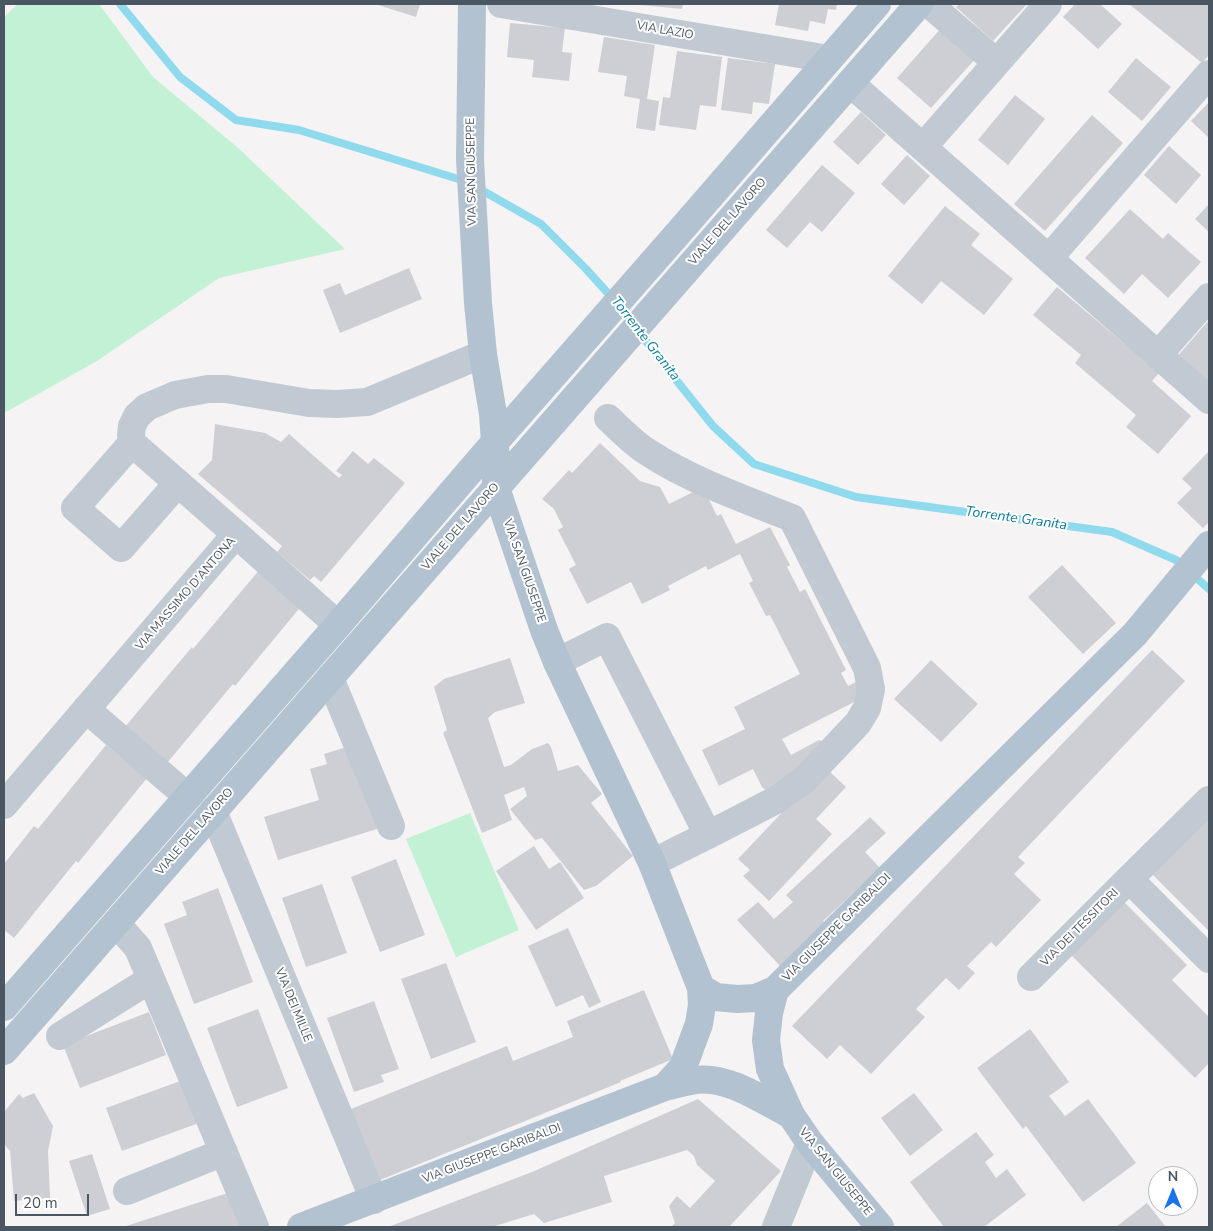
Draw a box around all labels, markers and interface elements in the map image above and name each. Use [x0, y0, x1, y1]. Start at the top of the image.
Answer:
street label: VIA LAZIO [635, 19, 695, 43]
street label: VIA SAN GIUSEPPE [464, 118, 480, 226]
street label: VIALE DEL LAVORO [686, 175, 770, 269]
water label: Torrente Granita [607, 293, 683, 385]
street label: VIALE DEL LAVORO [419, 480, 503, 574]
water label: Torrente Granita [964, 504, 1068, 534]
street label: VIA SAN GIUSEPPE [500, 517, 548, 625]
street label: VIA MASSIMO D'ANTONA [133, 534, 239, 654]
street label: VIALE DEL LAVORO [153, 785, 237, 879]
street label: VIA GIUSEPPE GARIBALDI [780, 871, 894, 985]
street label: VIA DEI TESSITORI [1038, 886, 1122, 970]
street label: VIA DEI MILLE [272, 966, 314, 1044]
street label: VIA GIUSEPPE GARIBALDI [421, 1121, 563, 1187]
street label: VIA SAN GIUSEPPE [795, 1125, 875, 1219]
north arrow [1148, 1166, 1198, 1216]
text: N [1168, 1167, 1178, 1186]
scale bar [18, 1184, 91, 1216]
text: 20 m [23, 1193, 58, 1213]

